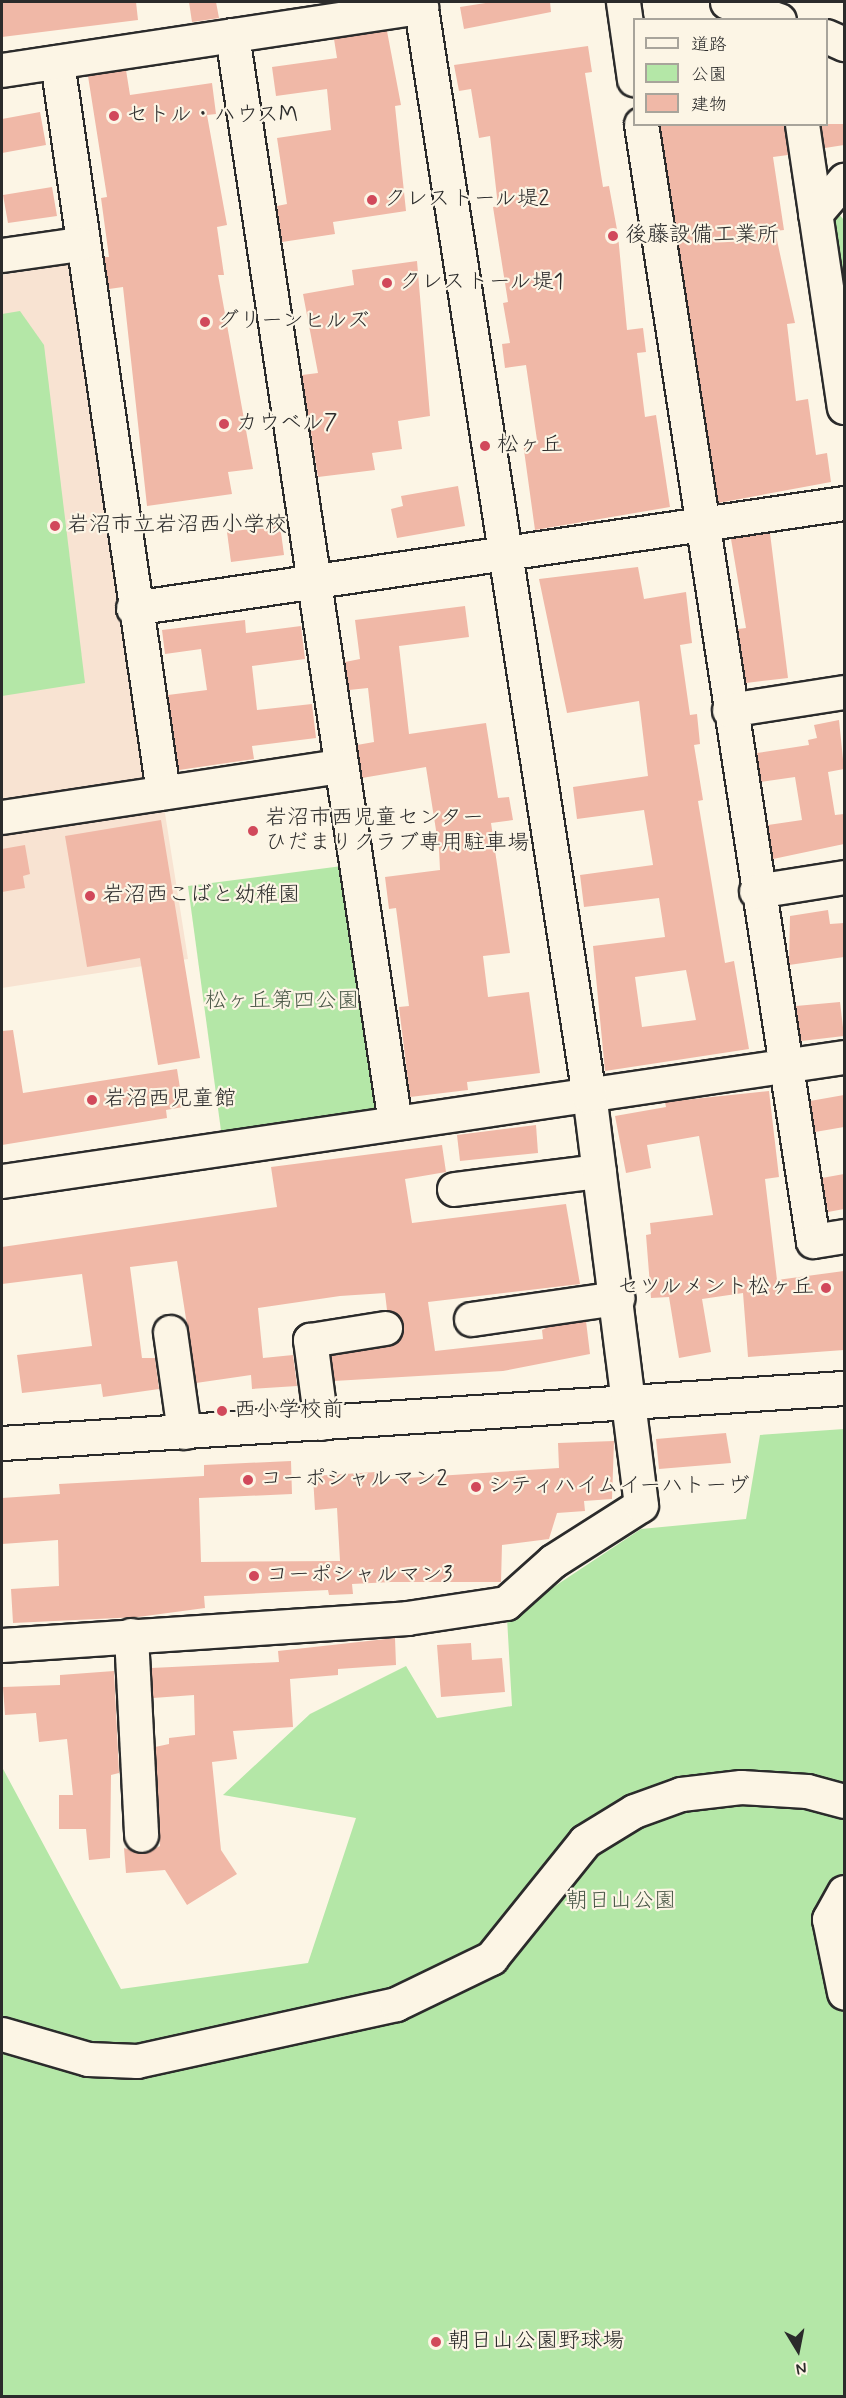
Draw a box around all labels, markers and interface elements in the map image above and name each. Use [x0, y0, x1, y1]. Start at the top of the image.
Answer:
legend [633, 18, 828, 126]
text: 道路 [691, 33, 727, 57]
text: 公園 [691, 63, 727, 87]
text: 建物 [691, 93, 727, 117]
place label: セトル・ハウスM [126, 103, 299, 129]
marker: セトル・ハウスM [107, 109, 121, 123]
place label: クレストール堤2 [384, 187, 549, 213]
marker: クレストール堤2 [365, 193, 379, 207]
place label: 後藤設備工業所 [625, 223, 779, 249]
marker: 後藤設備工業所 [606, 229, 620, 243]
place label: クレストール堤1 [399, 270, 563, 296]
marker: クレストール堤1 [380, 276, 394, 290]
place label: グリーンヒルズ [217, 309, 371, 335]
marker: グリーンヒルズ [198, 315, 212, 329]
place label: カウベル7 [236, 411, 337, 437]
marker: カウベル7 [217, 417, 231, 431]
place label: 松ヶ丘 [497, 433, 563, 459]
marker: 松ヶ丘 [478, 439, 492, 453]
place label: 岩沼市立岩沼西小学校 [67, 513, 287, 539]
marker: 岩沼市立岩沼西小学校 [48, 519, 62, 533]
place label: 岩沼市西児童センター ひだまりクラブ専用駐車場 [265, 805, 529, 856]
marker: 岩沼市西児童センター ひだまりクラブ専用駐車場 [246, 824, 260, 838]
place label: 岩沼西こばと幼稚園 [102, 883, 300, 909]
marker: 岩沼西こばと幼稚園 [83, 889, 97, 903]
park label: 松ヶ丘第四公園 [205, 989, 359, 1015]
place label: 岩沼西児童館 [104, 1087, 236, 1113]
marker: 岩沼西児童館 [85, 1093, 99, 1107]
place label: セツルメント松ヶ丘 [616, 1275, 814, 1301]
marker: セツルメント松ヶ丘 [819, 1281, 833, 1295]
place label: 西小学校前 [234, 1398, 344, 1424]
marker: 西小学校前 [215, 1404, 229, 1418]
place label: コーポシャルマン2 [260, 1467, 447, 1493]
marker: コーポシャルマン2 [241, 1473, 255, 1487]
place label: シティハイムイーハトーヴ [488, 1474, 750, 1500]
marker: シティハイムイーハトーヴ [469, 1480, 483, 1494]
place label: コーポシャルマン3 [266, 1563, 452, 1589]
marker: コーポシャルマン3 [247, 1569, 261, 1583]
park label: 朝日山公園 [566, 1889, 676, 1915]
north arrow [768, 2320, 828, 2380]
place label: 朝日山公園野球場 [448, 2329, 624, 2355]
marker: 朝日山公園野球場 [429, 2335, 443, 2349]
text: N [794, 2357, 808, 2379]

